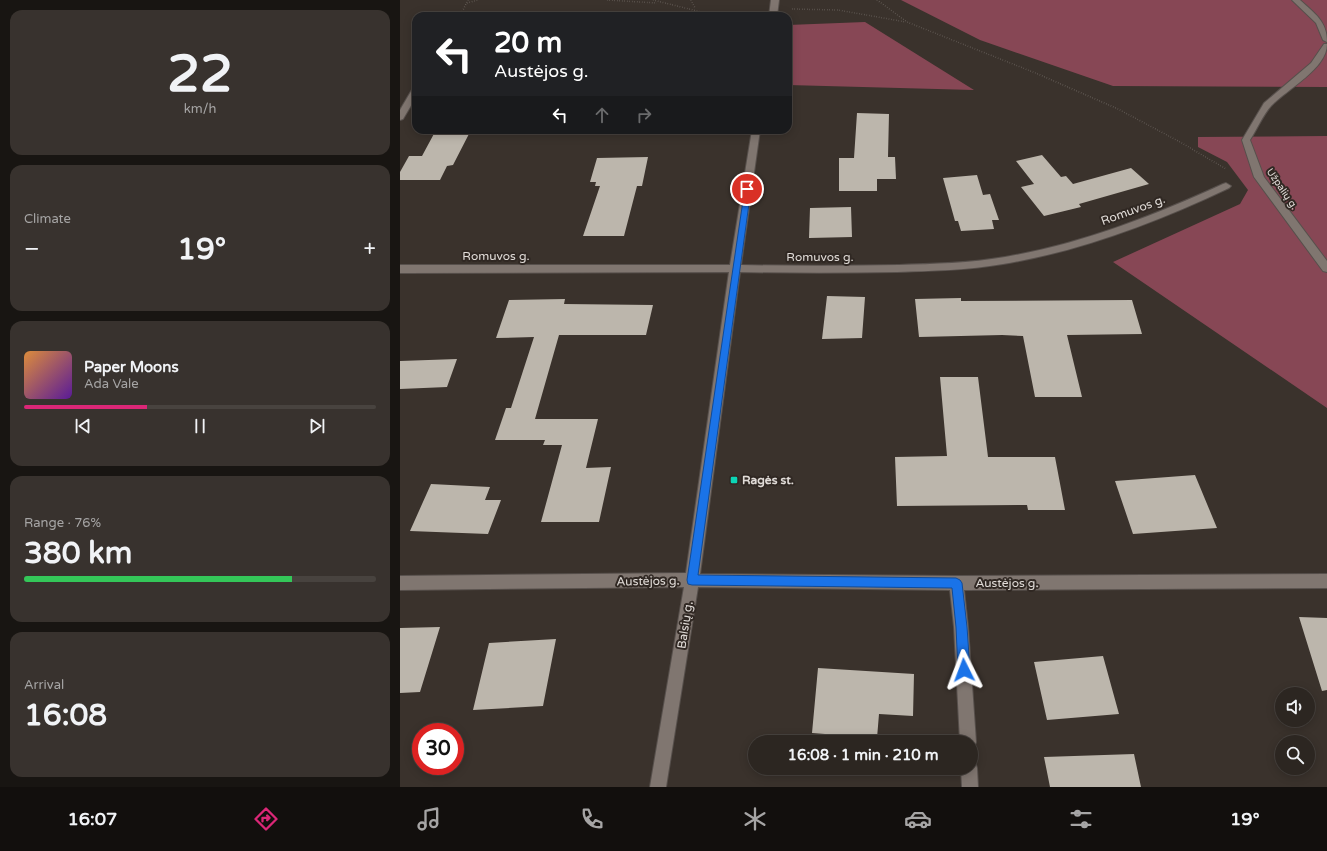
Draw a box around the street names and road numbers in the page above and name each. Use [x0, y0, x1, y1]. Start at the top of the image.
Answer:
street label: Užpalių g. [1264, 166, 1300, 212]
street label: Romuvos g. [1099, 192, 1167, 228]
street label: Romuvos g. [462, 249, 530, 263]
street label: Romuvos g. [786, 250, 854, 264]
street label: Austėjos g. [616, 573, 680, 589]
street label: Austėjos g. [975, 576, 1039, 590]
street label: Balsių g. [674, 600, 696, 650]

